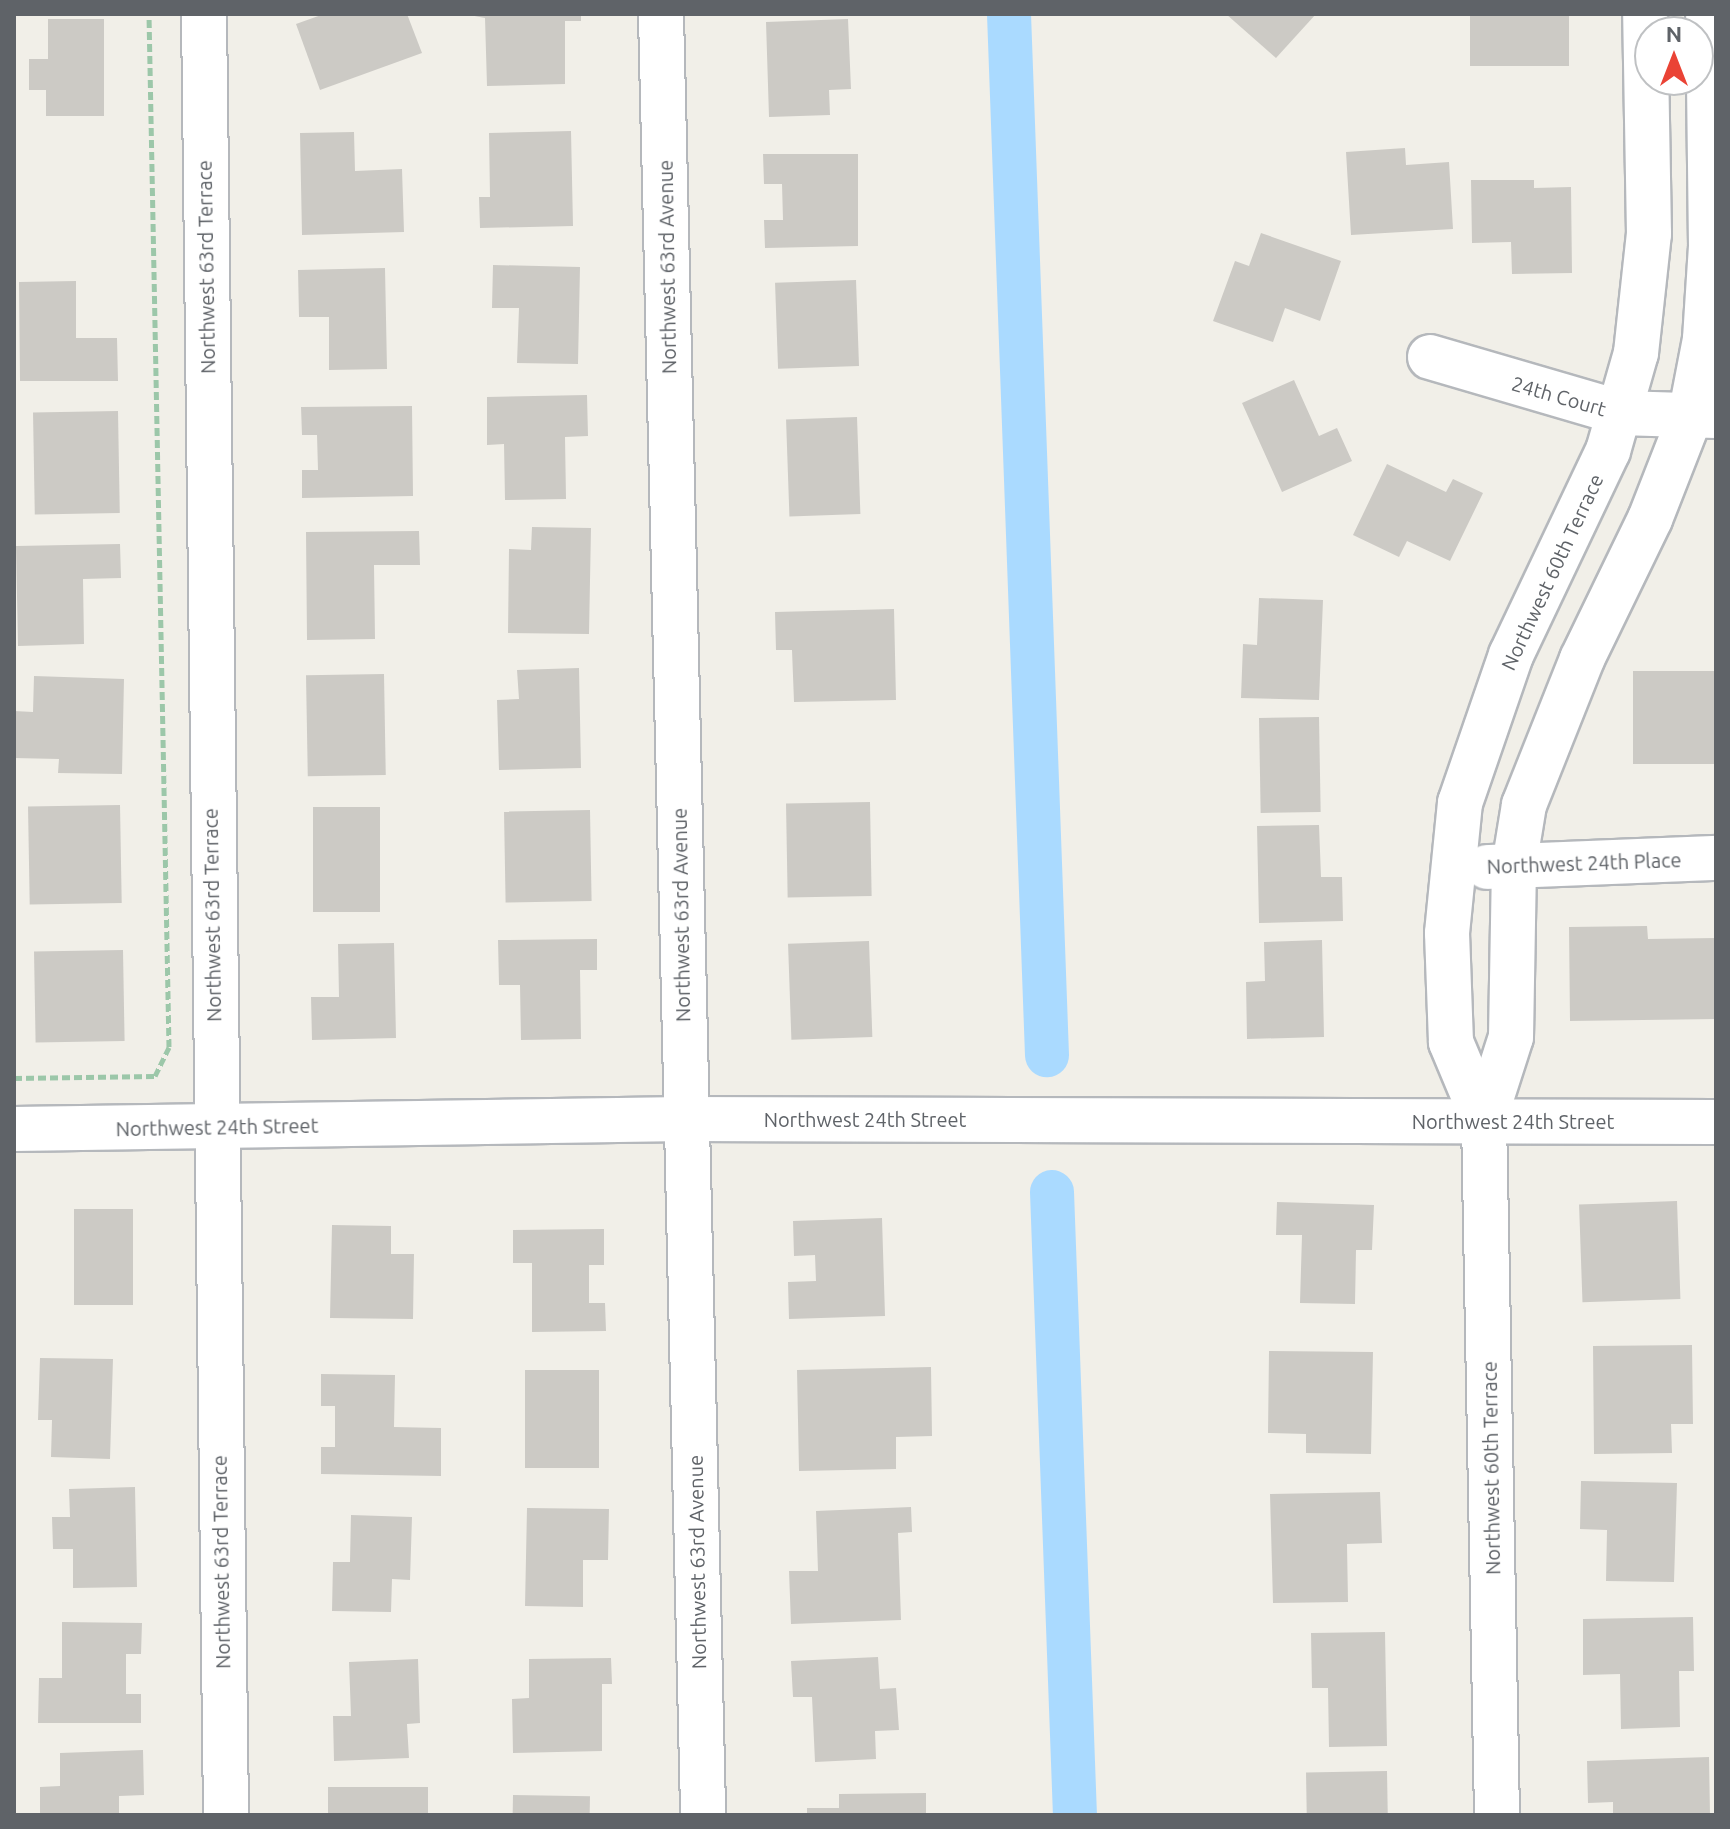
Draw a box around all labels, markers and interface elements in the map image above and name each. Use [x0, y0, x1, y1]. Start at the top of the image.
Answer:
north arrow [1634, 16, 1714, 96]
text: N [1666, 21, 1682, 46]
street label: Northwest 63rd Terrace [192, 160, 220, 374]
street label: Northwest 63rd Avenue [653, 160, 681, 374]
street label: 24th Court [1509, 371, 1609, 421]
street label: Northwest 60th Terrace [1496, 470, 1608, 674]
street label: Northwest 63rd Terrace [198, 808, 226, 1022]
street label: Northwest 63rd Avenue [667, 808, 695, 1022]
street label: Northwest 24th Place [1486, 848, 1682, 878]
street label: Northwest 24th Street [764, 1107, 966, 1131]
street label: Northwest 24th Street [1412, 1109, 1614, 1133]
street label: Northwest 24th Street [115, 1113, 319, 1141]
street label: Northwest 60th Terrace [1477, 1361, 1505, 1575]
street label: Northwest 63rd Terrace [207, 1455, 235, 1669]
street label: Northwest 63rd Avenue [683, 1455, 711, 1669]

